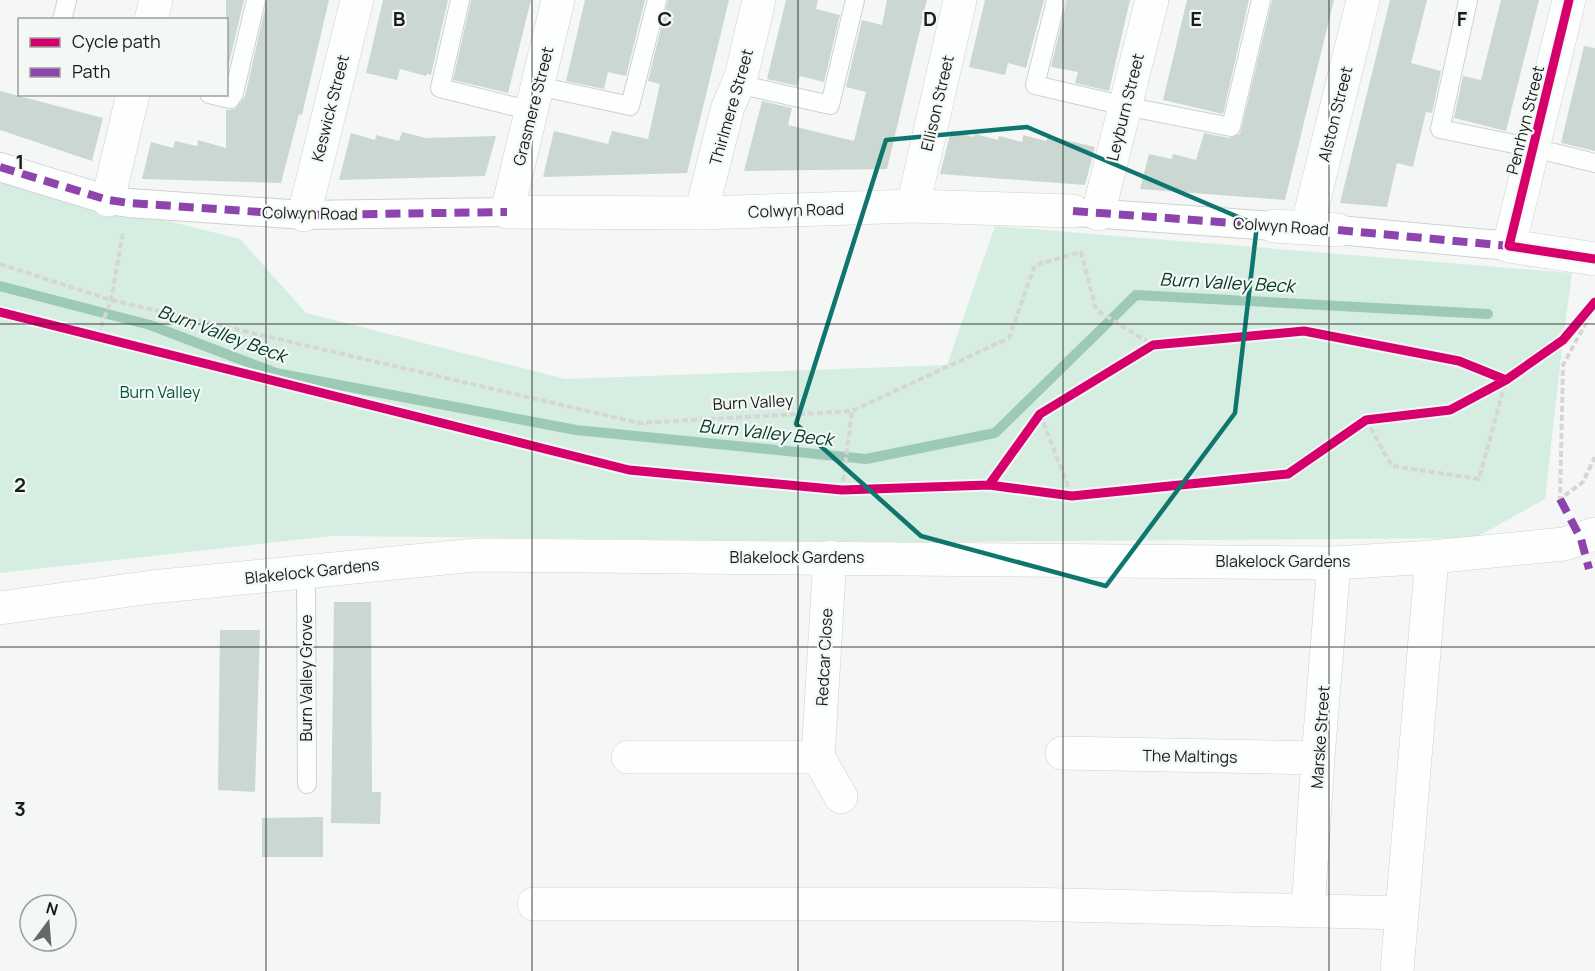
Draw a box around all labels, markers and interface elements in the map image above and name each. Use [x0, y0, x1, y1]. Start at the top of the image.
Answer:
text: B [393, 5, 406, 32]
text: C [658, 5, 672, 32]
text: D [923, 5, 937, 32]
text: E [1190, 5, 1202, 32]
text: F [1457, 5, 1468, 32]
legend [18, 18, 228, 96]
text: Cycle path [72, 29, 161, 53]
street label: Grasmere Street [508, 44, 558, 168]
street label: Thirlmere Street [704, 46, 758, 168]
street label: Leyburn Street [1101, 51, 1149, 163]
street label: Keswick Street [306, 52, 354, 164]
street label: Ellison Street [915, 53, 959, 153]
text: Path [72, 59, 110, 83]
street label: Penrhyn Street [1501, 63, 1549, 177]
street label: Alston Street [1313, 64, 1357, 164]
text: 1 [16, 148, 24, 175]
street label: Colwyn Road [748, 197, 844, 223]
street label: Colwyn Road [262, 201, 358, 225]
street label: Colwyn Road [1232, 212, 1330, 240]
water label: Burn Valley Beck [1159, 266, 1298, 298]
water label: Burn Valley Beck [155, 299, 293, 368]
park label: Burn Valley [120, 381, 201, 403]
street label: Burn Valley [712, 389, 794, 415]
water label: Burn Valley Beck [698, 413, 837, 451]
text: 2 [14, 471, 26, 498]
street label: Blakelock Gardens [729, 546, 865, 568]
street label: Blakelock Gardens [1215, 550, 1351, 572]
street label: Blakelock Gardens [244, 553, 380, 589]
street label: Redcar Close [810, 608, 838, 706]
street label: Burn Valley Grove [295, 614, 317, 742]
street label: Marske Street [1305, 685, 1335, 789]
street label: The Maltings [1142, 744, 1238, 768]
text: 3 [14, 795, 26, 822]
north arrow [18, 893, 78, 953]
text: N [44, 896, 61, 921]

